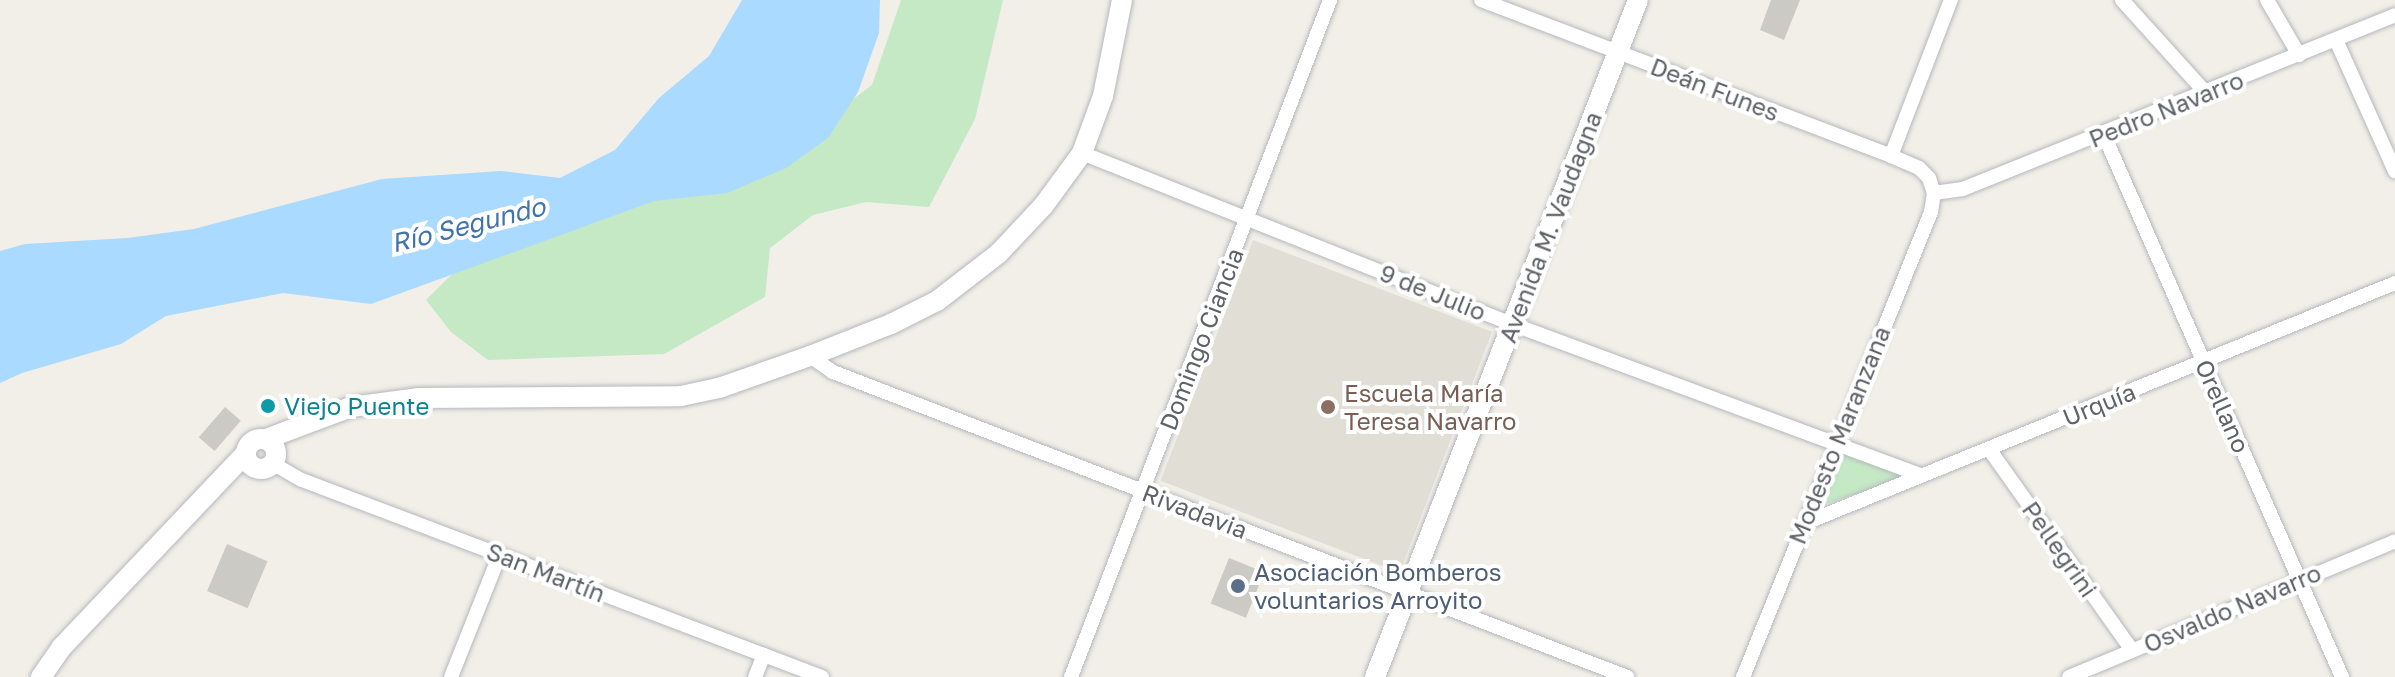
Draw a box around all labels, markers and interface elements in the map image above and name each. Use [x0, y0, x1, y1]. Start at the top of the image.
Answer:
street label: Deán Funes [1647, 51, 1783, 127]
street label: Pedro Navarro [2085, 65, 2247, 153]
street label: Avenida M. Vaudagna [1493, 107, 1607, 347]
water label: Río Segundo [388, 191, 548, 259]
street label: Domingo Ciancia [1153, 244, 1249, 434]
street label: 9 de Julio [1376, 258, 1490, 326]
street label: Modesto Maranzana [1782, 322, 1896, 548]
street label: Orellano [2190, 355, 2256, 457]
street label: Urquía [2058, 376, 2140, 432]
place label: Escuela María Teresa Navarro [1344, 379, 1516, 435]
place label: Viejo Puente [284, 392, 429, 420]
marker: Viejo Puente [259, 397, 277, 415]
marker: Escuela María Teresa Navarro [1319, 398, 1337, 416]
street label: Rivadavia [1138, 478, 1252, 544]
street label: Pellegrini [2017, 496, 2103, 602]
street label: San Martín [483, 536, 609, 608]
place label: Asociación Bomberos voluntarios Arroyito [1254, 558, 1501, 614]
street label: Osvaldo Navarro [2139, 558, 2325, 658]
marker: Asociación Bomberos voluntarios Arroyito [1229, 577, 1247, 595]

